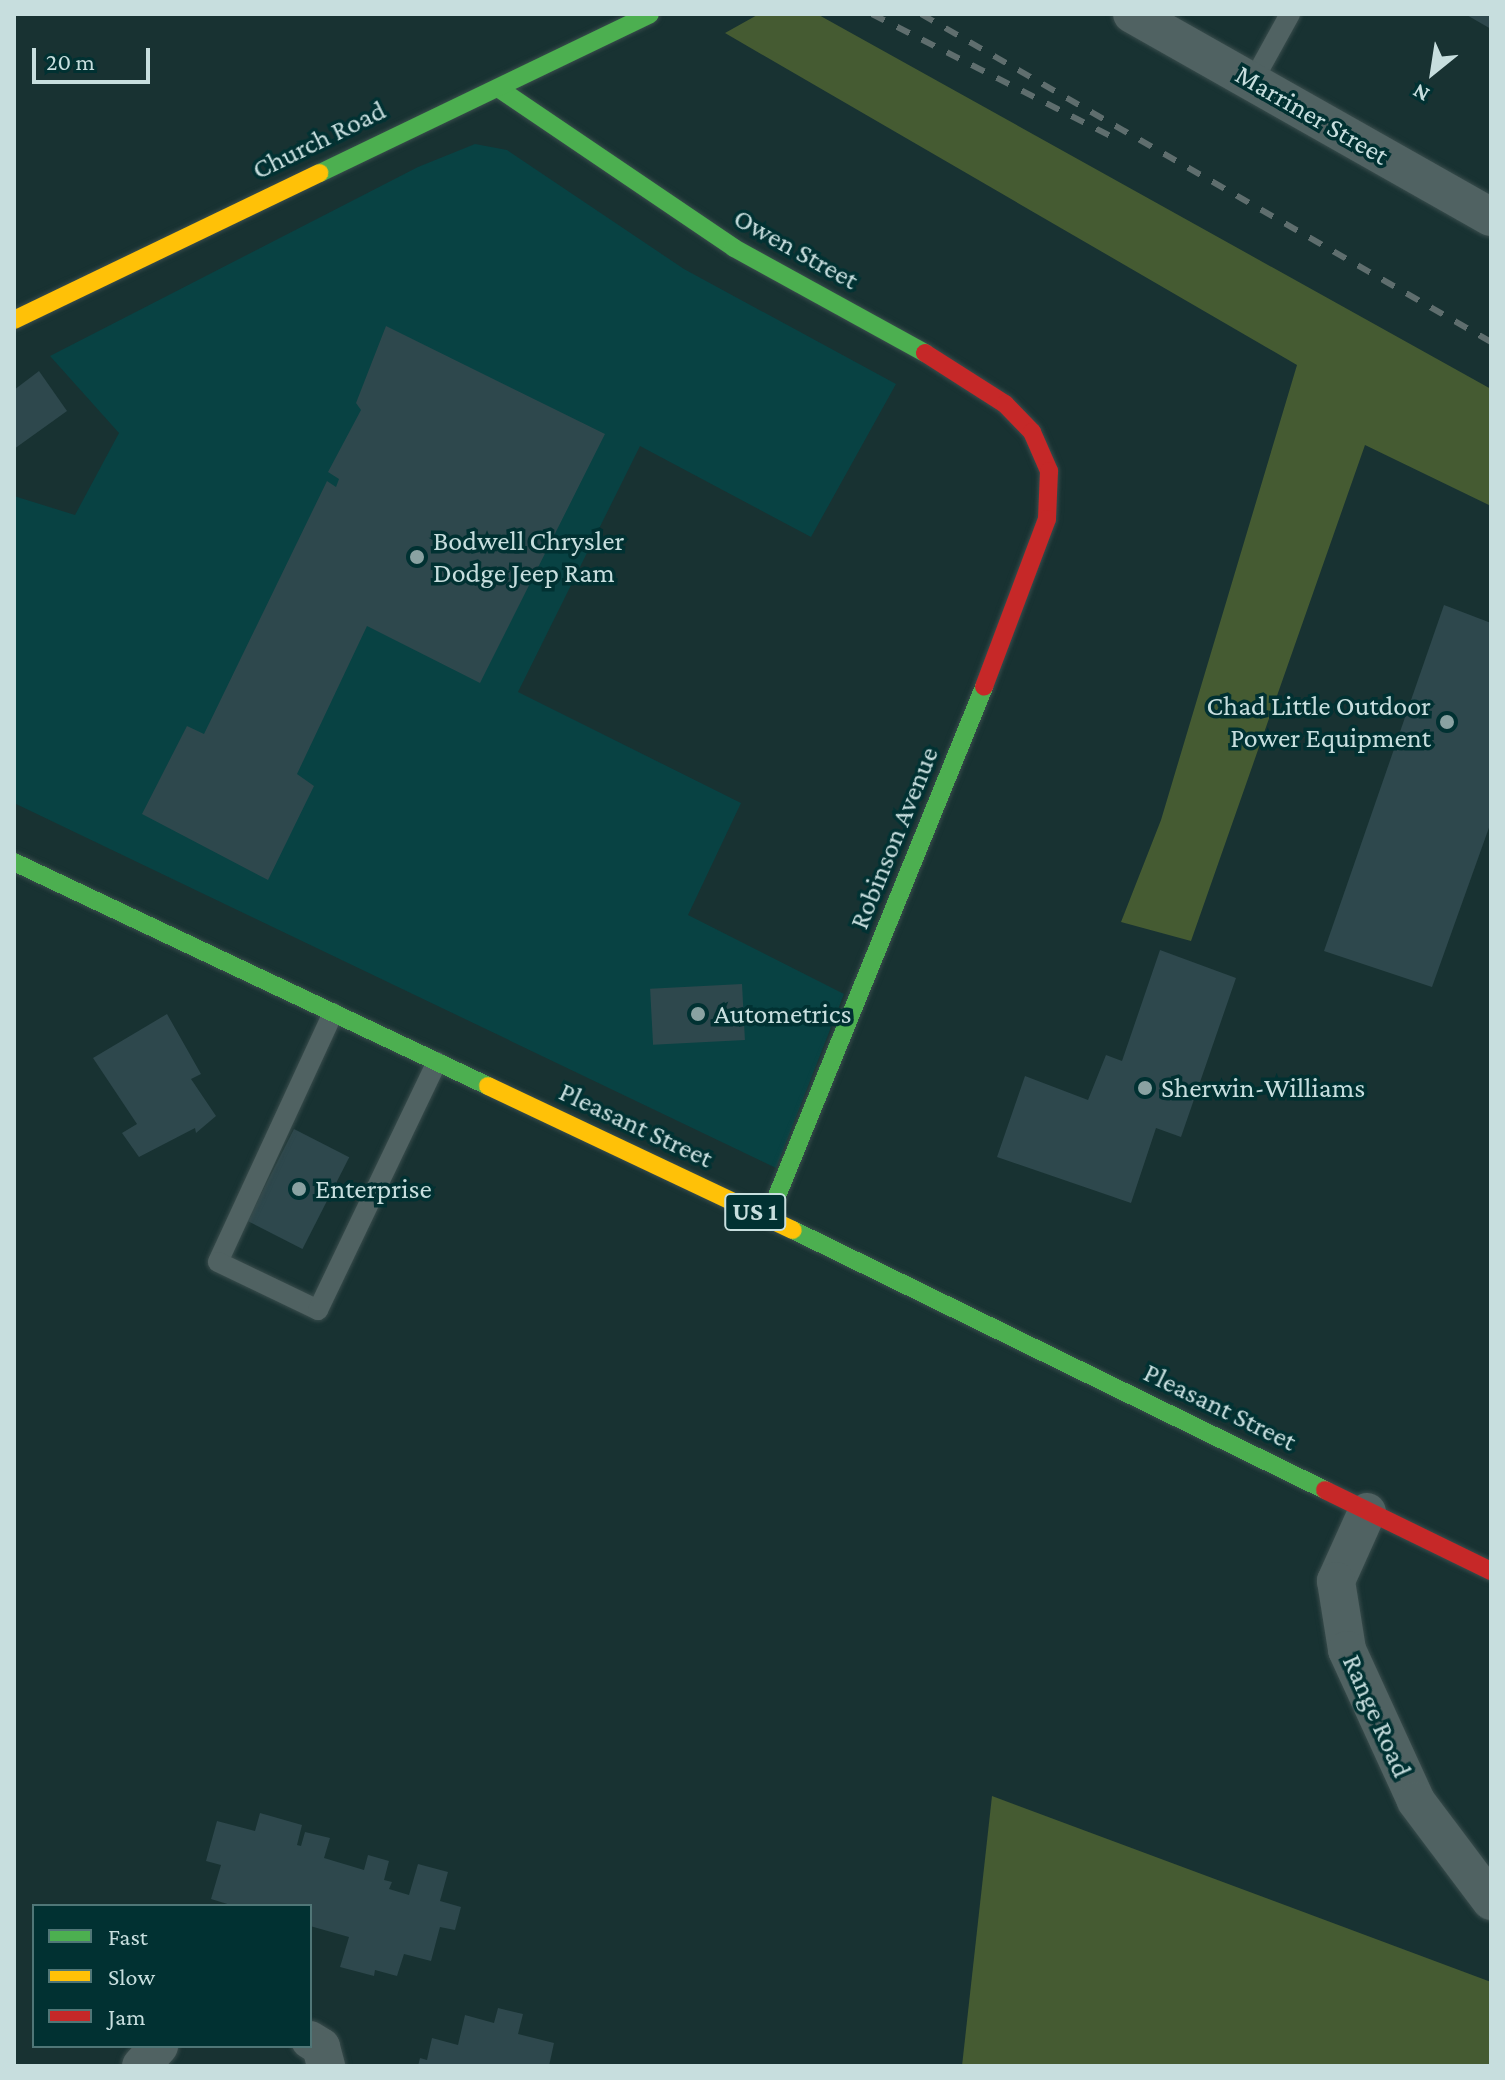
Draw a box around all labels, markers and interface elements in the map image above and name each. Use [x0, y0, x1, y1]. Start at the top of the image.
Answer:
scale bar [36, 32, 154, 82]
north arrow [1393, 32, 1473, 112]
text: 20 m [46, 48, 95, 75]
street label: Marriner Street [1229, 58, 1395, 172]
text: N [1408, 79, 1433, 108]
street label: Church Road [247, 93, 391, 187]
street label: Owen Street [728, 201, 864, 297]
place label: Bodwell Chrysler Dodge Jeep Ram [433, 524, 624, 590]
marker: Bodwell Chrysler Dodge Jeep Ram [408, 548, 426, 566]
place label: Chad Little Outdoor Power Equipment [1207, 689, 1431, 755]
marker: Chad Little Outdoor Power Equipment [1438, 713, 1456, 731]
street label: Robinson Avenue [842, 742, 946, 934]
place label: Autometrics [714, 997, 851, 1031]
marker: Autometrics [689, 1005, 707, 1023]
place label: Sherwin-Williams [1161, 1071, 1365, 1105]
street label: Pleasant Street [554, 1075, 718, 1175]
marker: Sherwin-Williams [1136, 1079, 1154, 1097]
place label: Enterprise [315, 1172, 432, 1206]
marker: Enterprise [290, 1180, 308, 1198]
road number: US 1 [723, 1190, 787, 1234]
street label: Pleasant Street [1138, 1356, 1302, 1458]
street label: Range Road [1335, 1649, 1419, 1783]
legend [32, 1904, 312, 2048]
text: Fast [108, 1923, 148, 1950]
text: Slow [108, 1963, 155, 1990]
text: Jam [108, 2003, 146, 2030]

